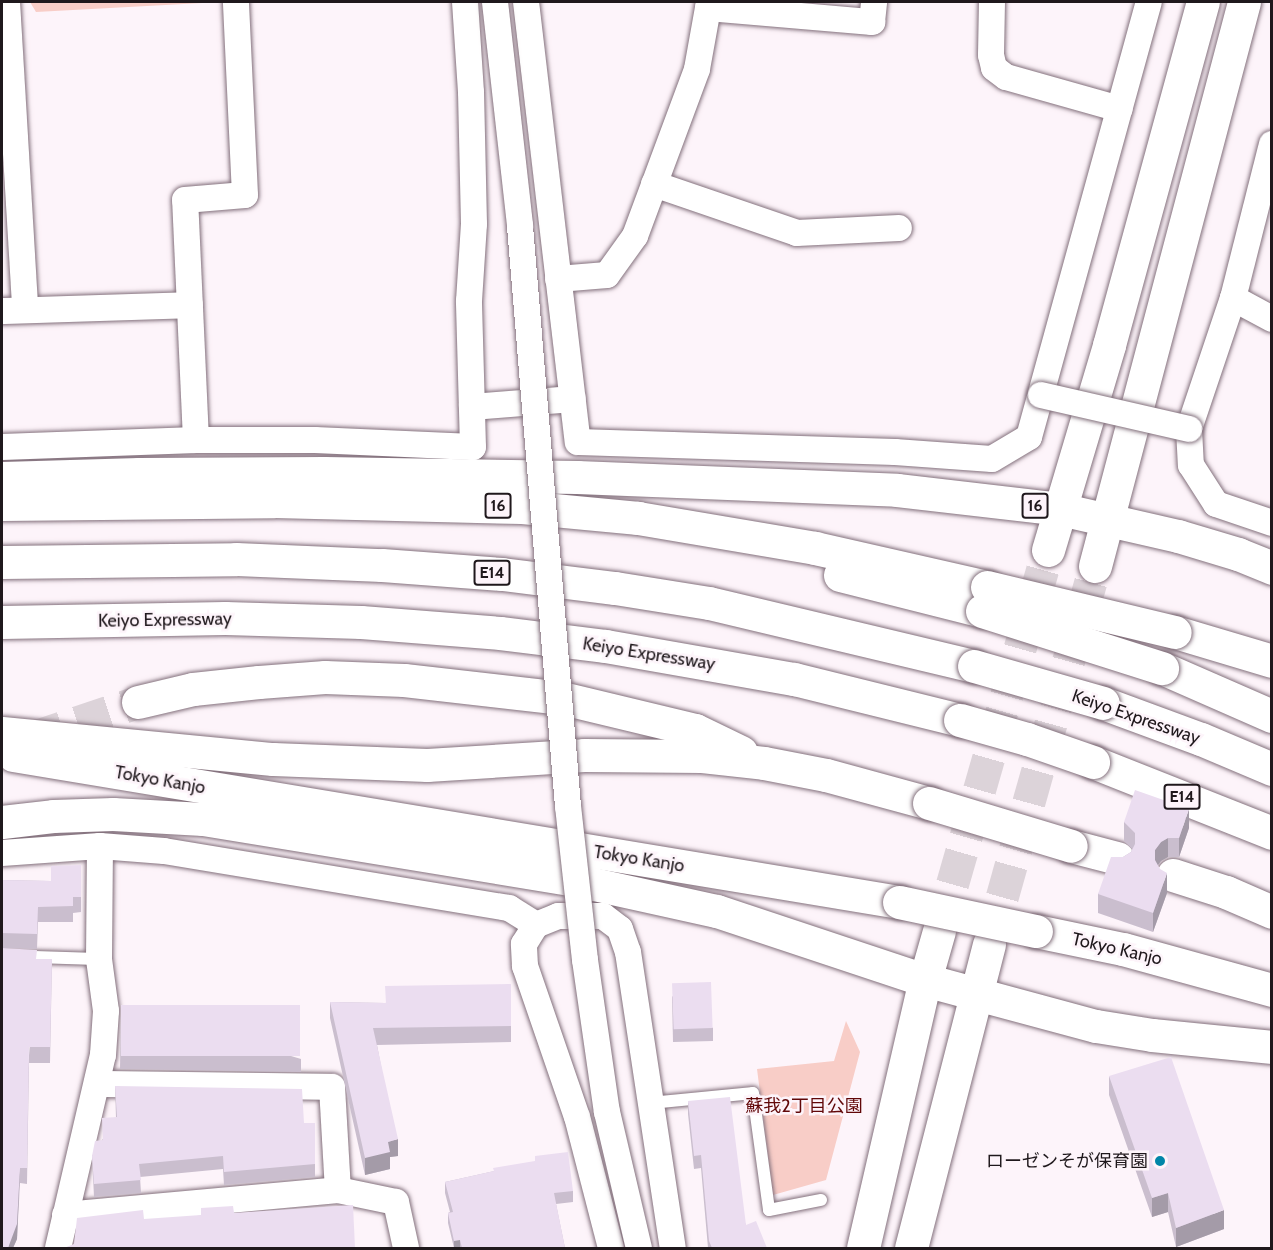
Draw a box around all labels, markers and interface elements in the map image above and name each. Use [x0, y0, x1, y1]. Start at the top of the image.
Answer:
road number: 16 [484, 493, 512, 519]
road number: 16 [1022, 493, 1048, 519]
road number: E14 [472, 560, 512, 586]
street label: Keiyo Expressway [98, 608, 232, 632]
street label: Keiyo Expressway [581, 633, 717, 675]
street label: Keiyo Expressway [1069, 685, 1203, 749]
street label: Tokyo Kanjo [113, 761, 207, 799]
road number: E14 [1162, 784, 1202, 810]
street label: Tokyo Kanjo [592, 841, 686, 877]
street label: Tokyo Kanjo [1070, 928, 1164, 970]
park label: 蘇我2丁目公園 [745, 1095, 863, 1117]
place label: ローゼンそが保育園 [986, 1150, 1148, 1172]
marker: ローゼンそが保育園 [1153, 1154, 1167, 1168]

